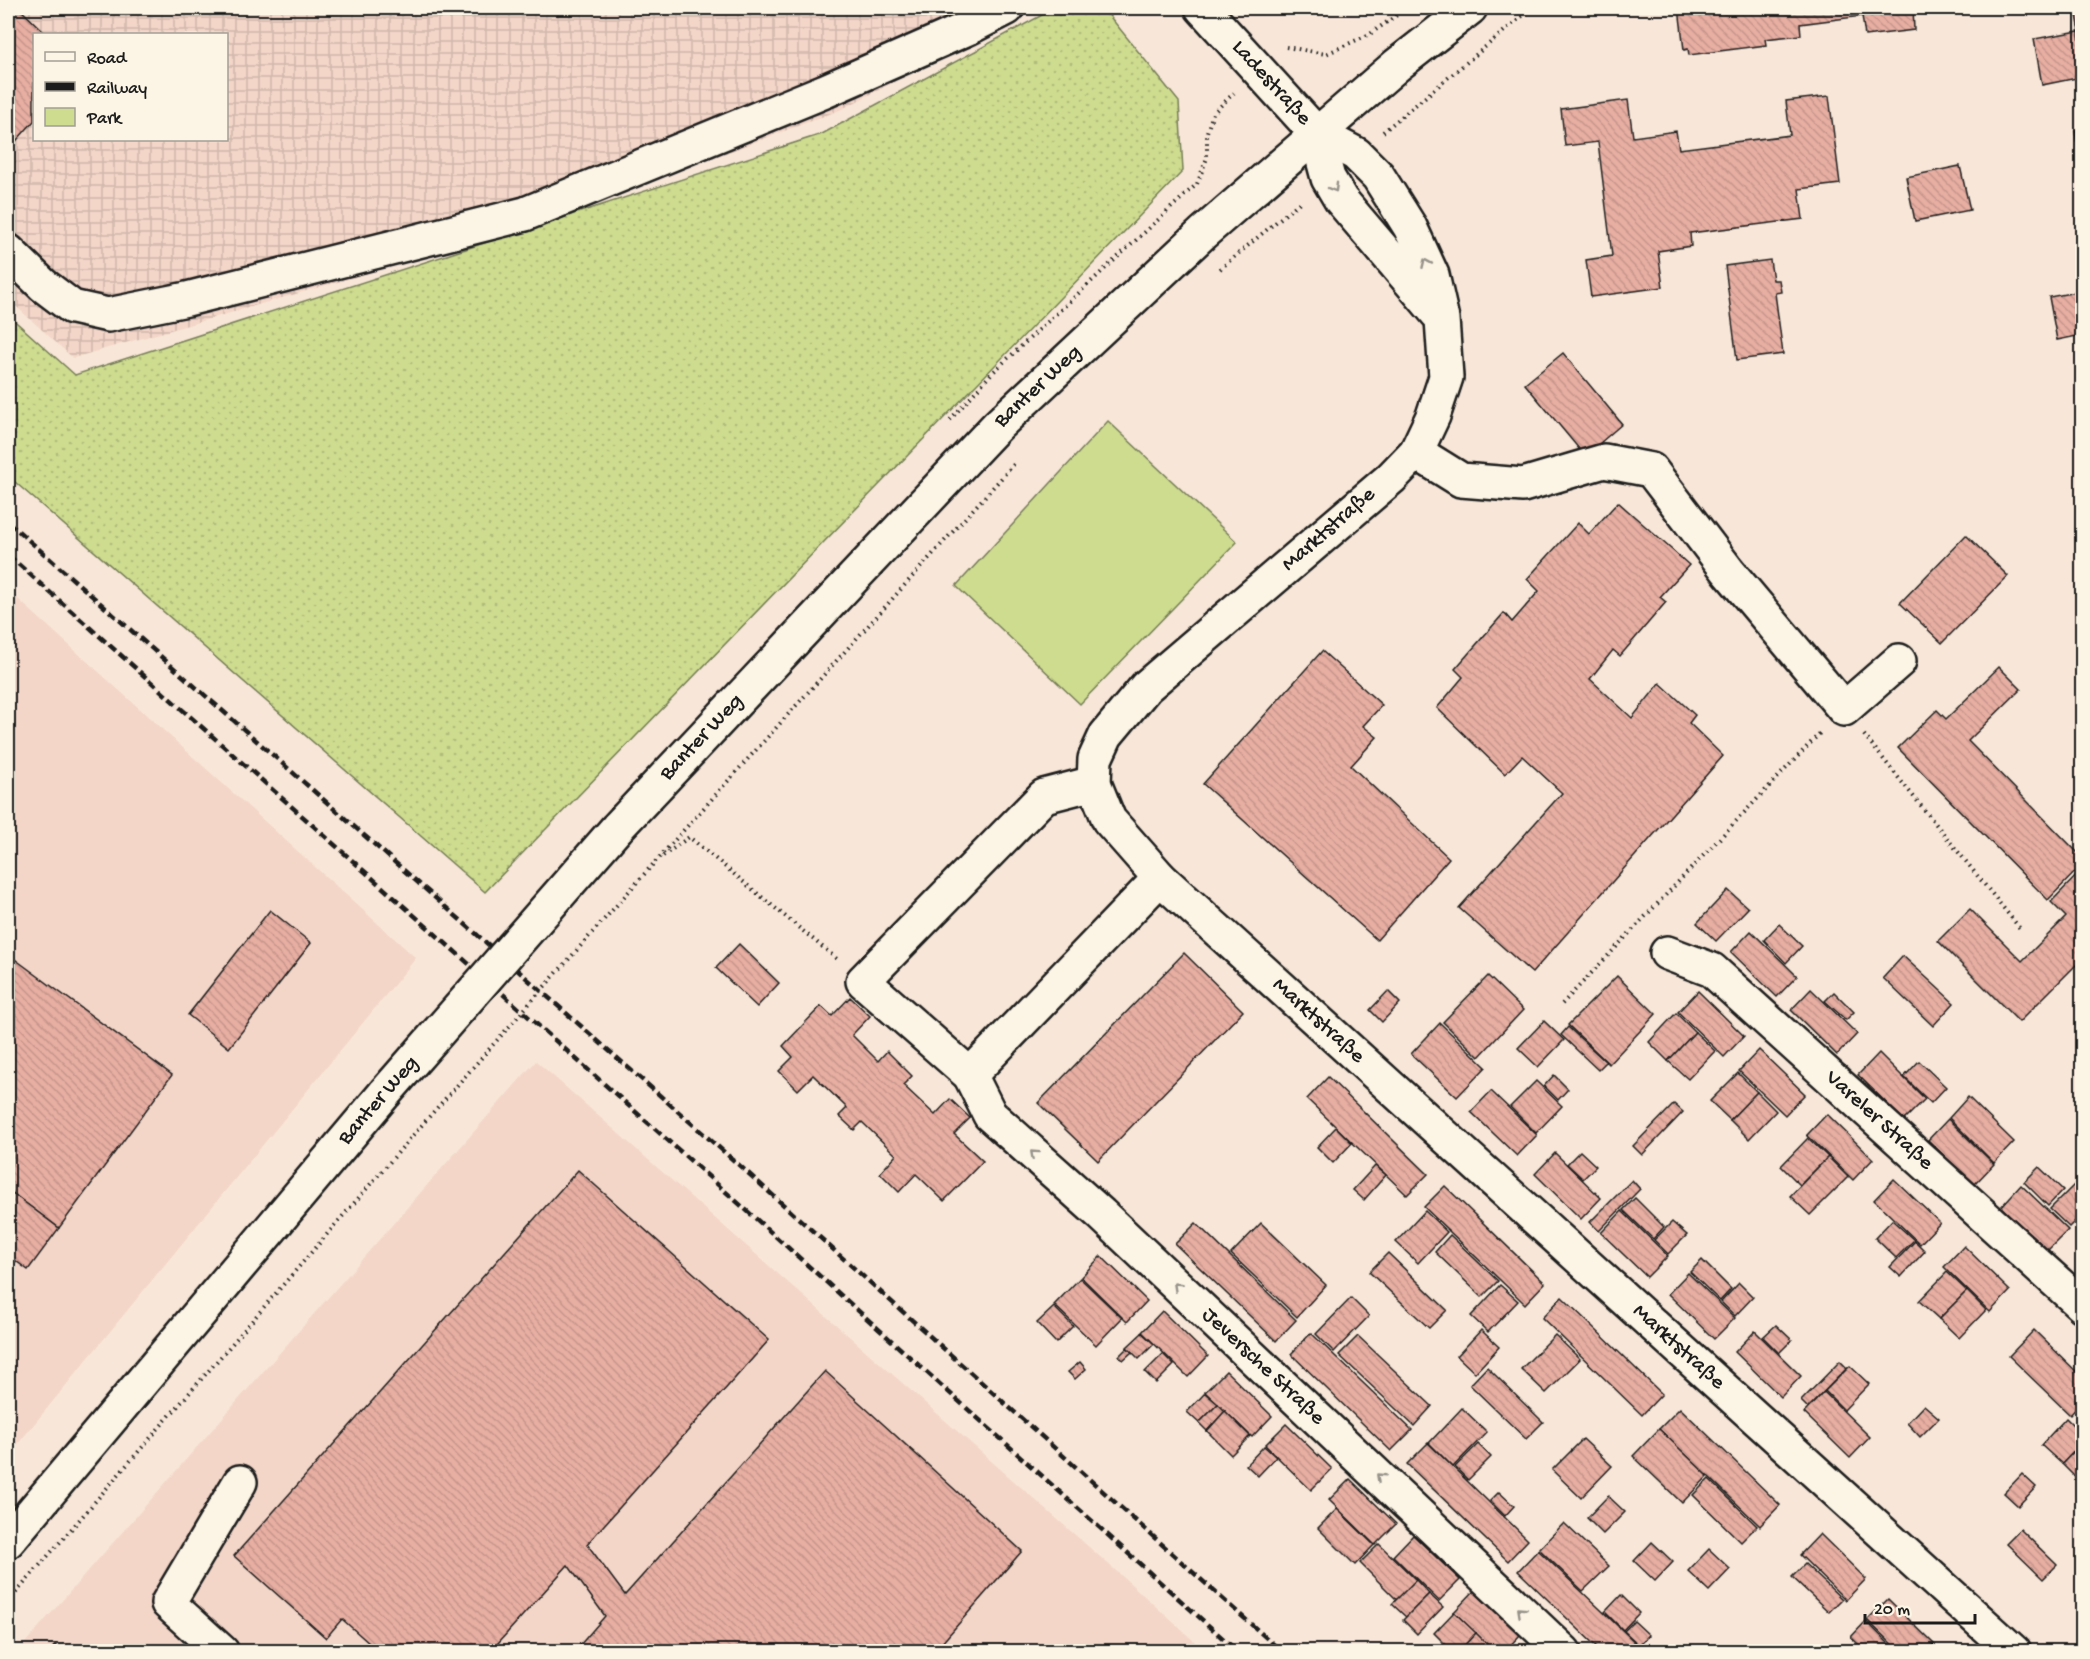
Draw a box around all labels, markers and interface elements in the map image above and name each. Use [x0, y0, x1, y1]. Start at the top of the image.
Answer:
legend [33, 33, 228, 141]
street label: Ladestraße [1225, 35, 1317, 132]
text: Road [87, 49, 128, 70]
text: Railway [87, 79, 147, 100]
text: Park [86, 109, 123, 130]
one-way arrow [1327, 182, 1338, 192]
one-way arrow [1422, 259, 1434, 270]
street label: Banter Weg [989, 340, 1087, 435]
street label: Marktstraße [1277, 482, 1382, 578]
street label: Banter Weg [654, 689, 749, 787]
street label: Marktstraße [1266, 973, 1370, 1070]
street label: Banter Weg [333, 1051, 425, 1152]
street label: Vareler Straße [1819, 1065, 1939, 1177]
one-way arrow [1029, 1150, 1040, 1161]
one-way arrow [1173, 1282, 1184, 1293]
street label: Marktstraße [1626, 1299, 1730, 1397]
street label: Jeversche Straße [1196, 1303, 1330, 1432]
one-way arrow [1376, 1474, 1387, 1485]
scale bar [1865, 1587, 1974, 1625]
text: 20 m [1874, 1600, 1910, 1621]
one-way arrow [1518, 1608, 1529, 1619]

